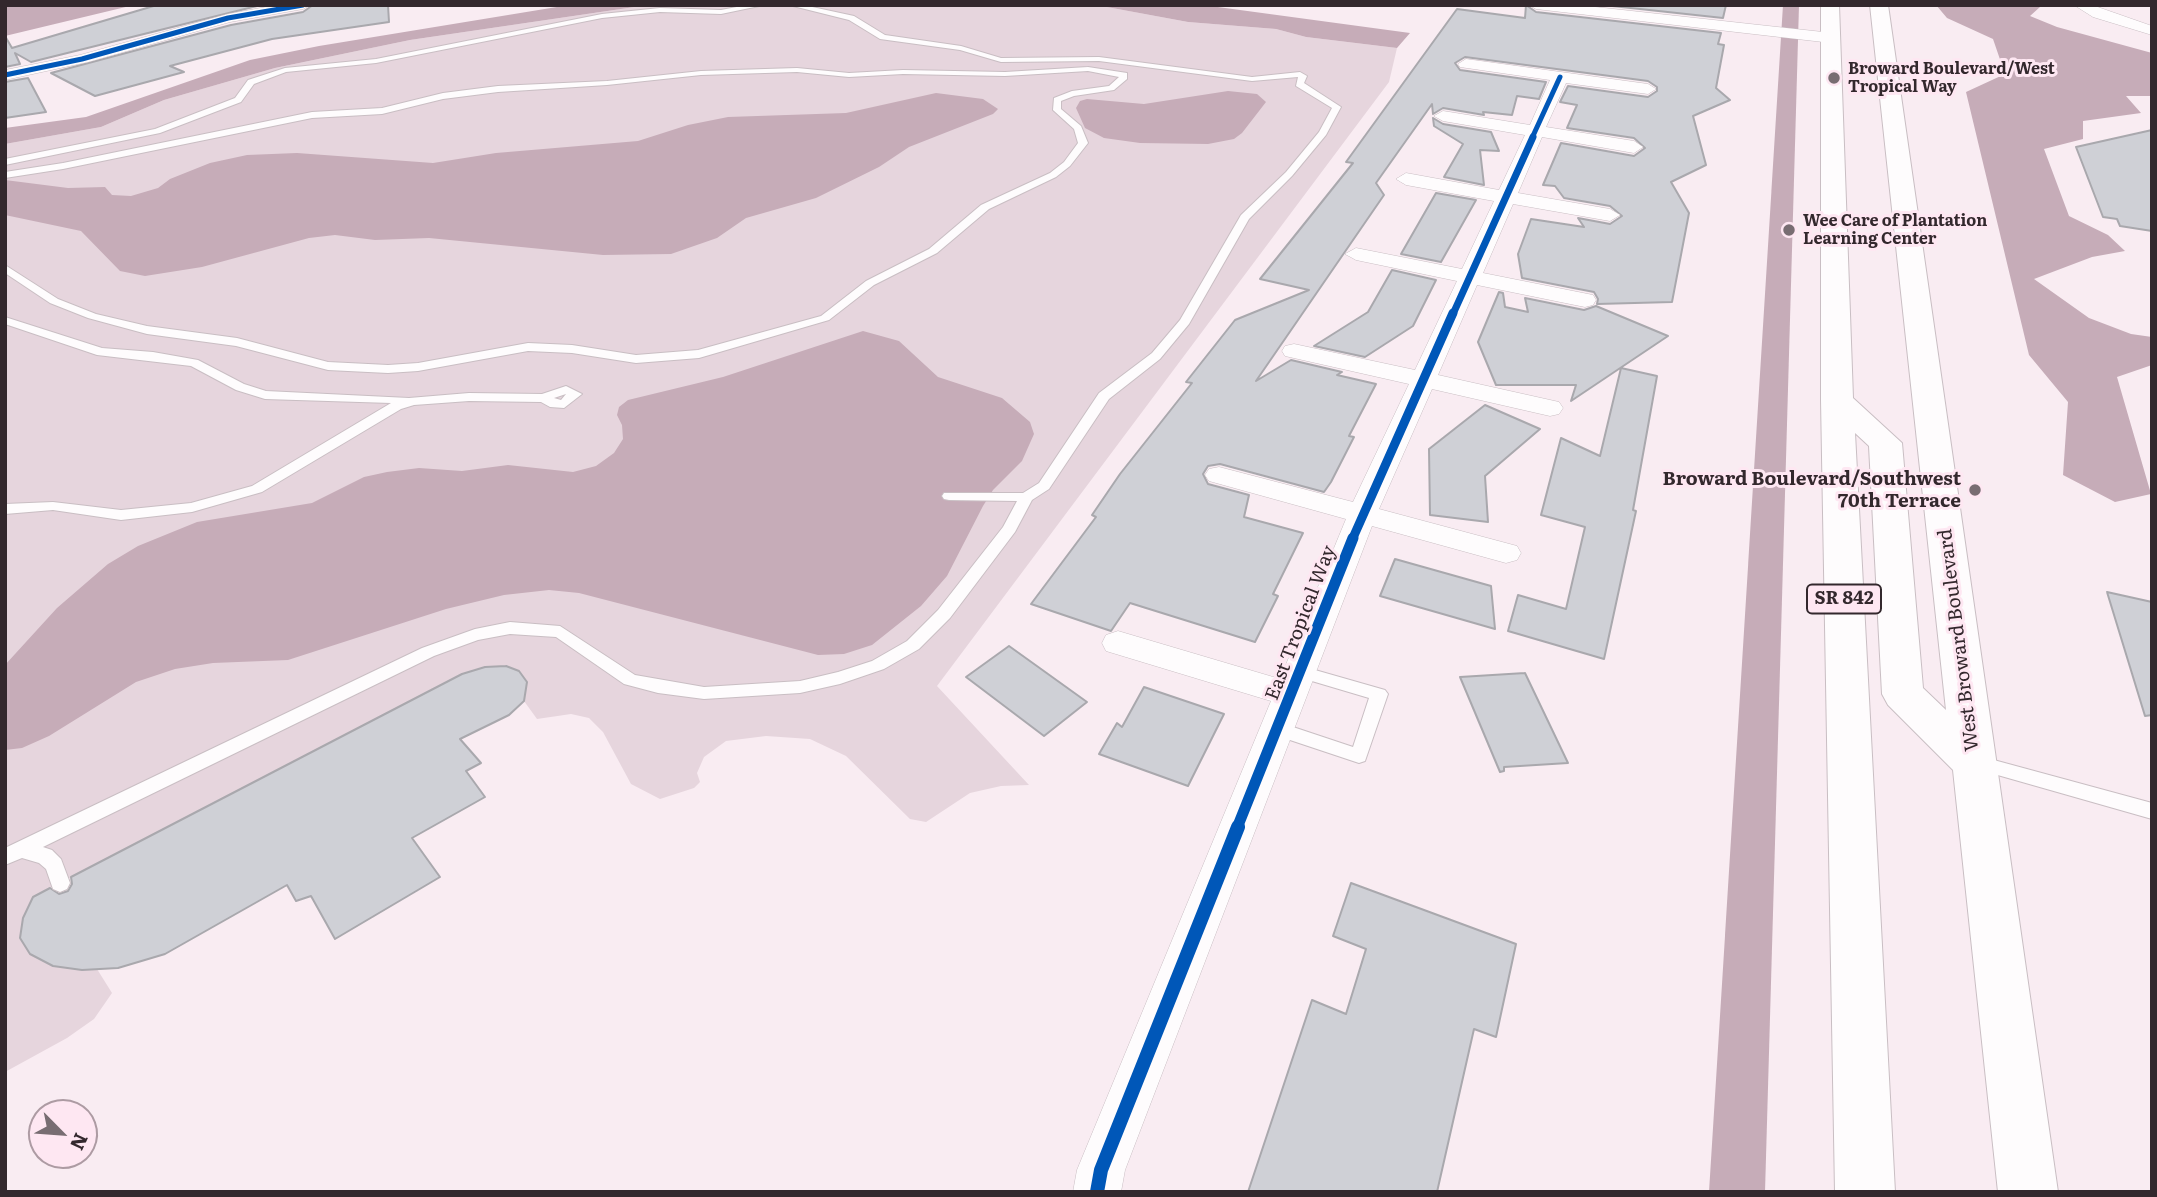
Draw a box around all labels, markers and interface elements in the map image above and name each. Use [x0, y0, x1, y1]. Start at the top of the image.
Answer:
place label: Broward Boulevard/West Tropical Way [1848, 59, 2055, 97]
marker: Broward Boulevard/West Tropical Way [1826, 70, 1842, 86]
place label: Wee Care of Plantation Learning Center [1803, 211, 1987, 249]
marker: Wee Care of Plantation Learning Center [1781, 222, 1797, 238]
place label: Broward Boulevard/Southwest 70th Terrace [1663, 468, 1961, 512]
marker: Broward Boulevard/Southwest 70th Terrace [1967, 482, 1983, 498]
street label: West Broward Boulevard [1934, 527, 1984, 753]
street label: East Tropical Way [1261, 542, 1341, 704]
road number: SR 842 [1807, 584, 1881, 614]
north arrow [28, 1099, 98, 1169]
text: N [64, 1129, 96, 1155]

